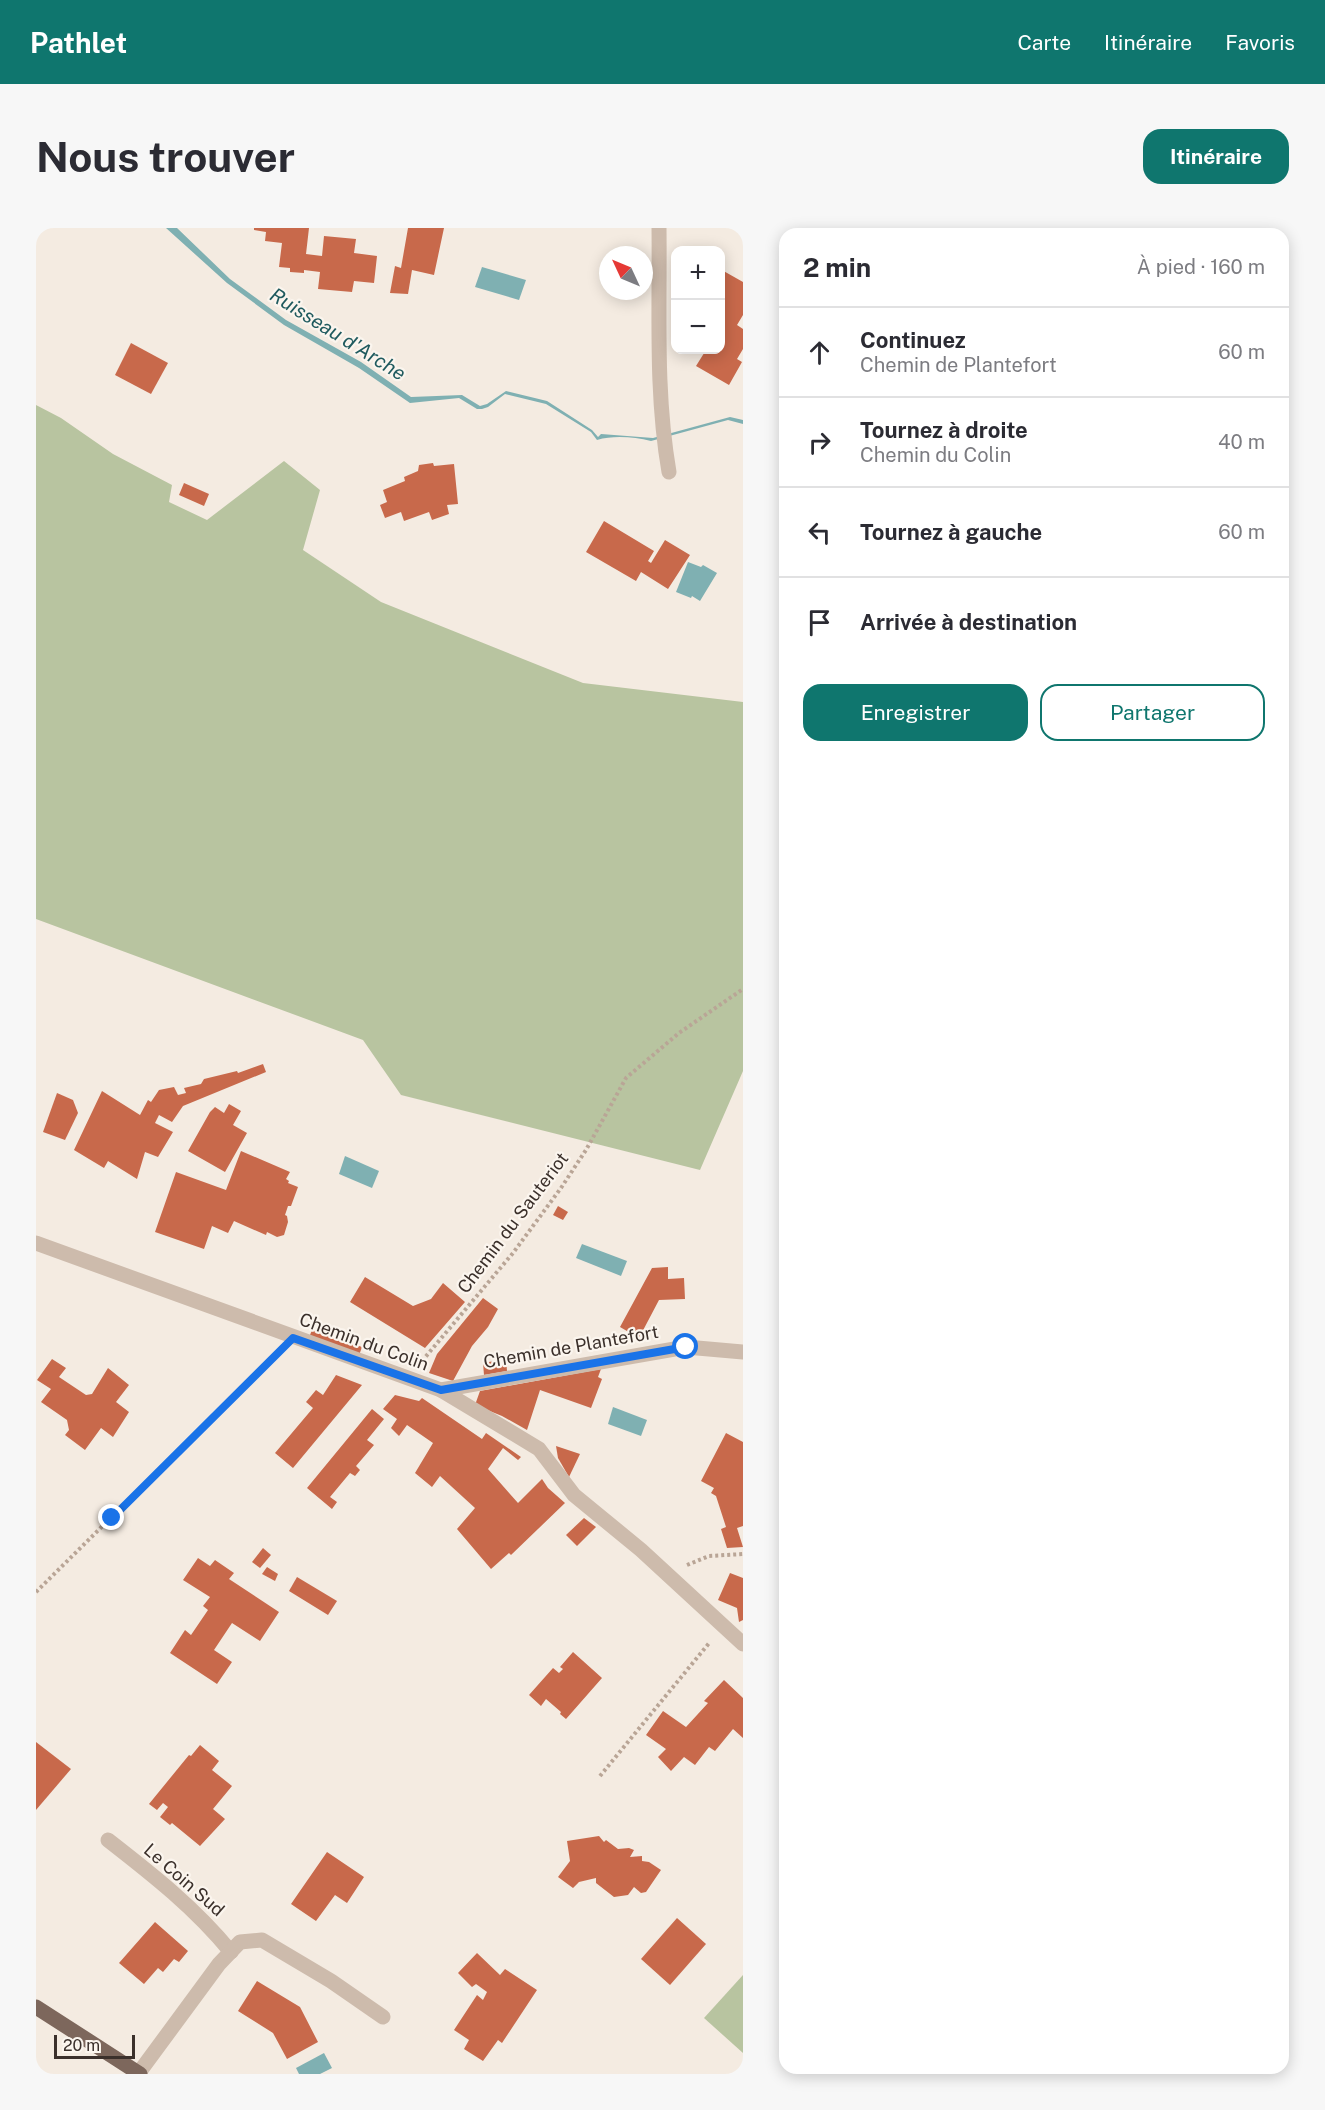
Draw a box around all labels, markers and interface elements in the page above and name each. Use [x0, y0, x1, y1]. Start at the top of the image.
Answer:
text: Pathlet [30, 26, 127, 59]
text: Carte [1017, 30, 1071, 55]
text: Itinéraire [1104, 30, 1192, 55]
text: Favoris [1225, 30, 1295, 55]
button: Itinéraire [1143, 129, 1289, 184]
text: Nous trouver [36, 132, 295, 181]
north arrow [599, 246, 653, 300]
map controls [671, 246, 725, 354]
button: + [671, 246, 725, 300]
text: 2 min [803, 252, 871, 283]
text: À pied · 160 m [1137, 255, 1265, 279]
water label: Ruisseau d'Arche [266, 283, 410, 385]
button: − [671, 300, 725, 354]
text: Continuez [860, 327, 966, 353]
icon: ahead [803, 336, 836, 369]
text: 60 m [1218, 340, 1265, 364]
text: Chemin de Plantefort [860, 353, 1057, 377]
text: Tournez à droite [860, 417, 1028, 443]
icon: right [803, 426, 836, 459]
text: 40 m [1218, 430, 1265, 454]
text: Chemin du Colin [860, 443, 1011, 467]
icon: left [803, 516, 836, 549]
text: Tournez à gauche [860, 519, 1042, 545]
text: 60 m [1218, 520, 1265, 544]
icon: arrive [803, 606, 836, 639]
text: Arrivée à destination [860, 609, 1077, 635]
button: Enregistrer [803, 684, 1028, 741]
button: Partager [1040, 684, 1265, 741]
street label: Chemin du Sauteriot [453, 1148, 572, 1297]
street label: Chemin du Colin [297, 1308, 432, 1375]
street label: Chemin de Plantefort [482, 1321, 660, 1372]
route start [672, 1333, 698, 1359]
route end [98, 1504, 124, 1530]
street label: Le Coin Sud [140, 1839, 229, 1920]
scale bar [54, 2032, 135, 2060]
text: 20 m [63, 2036, 100, 2055]

